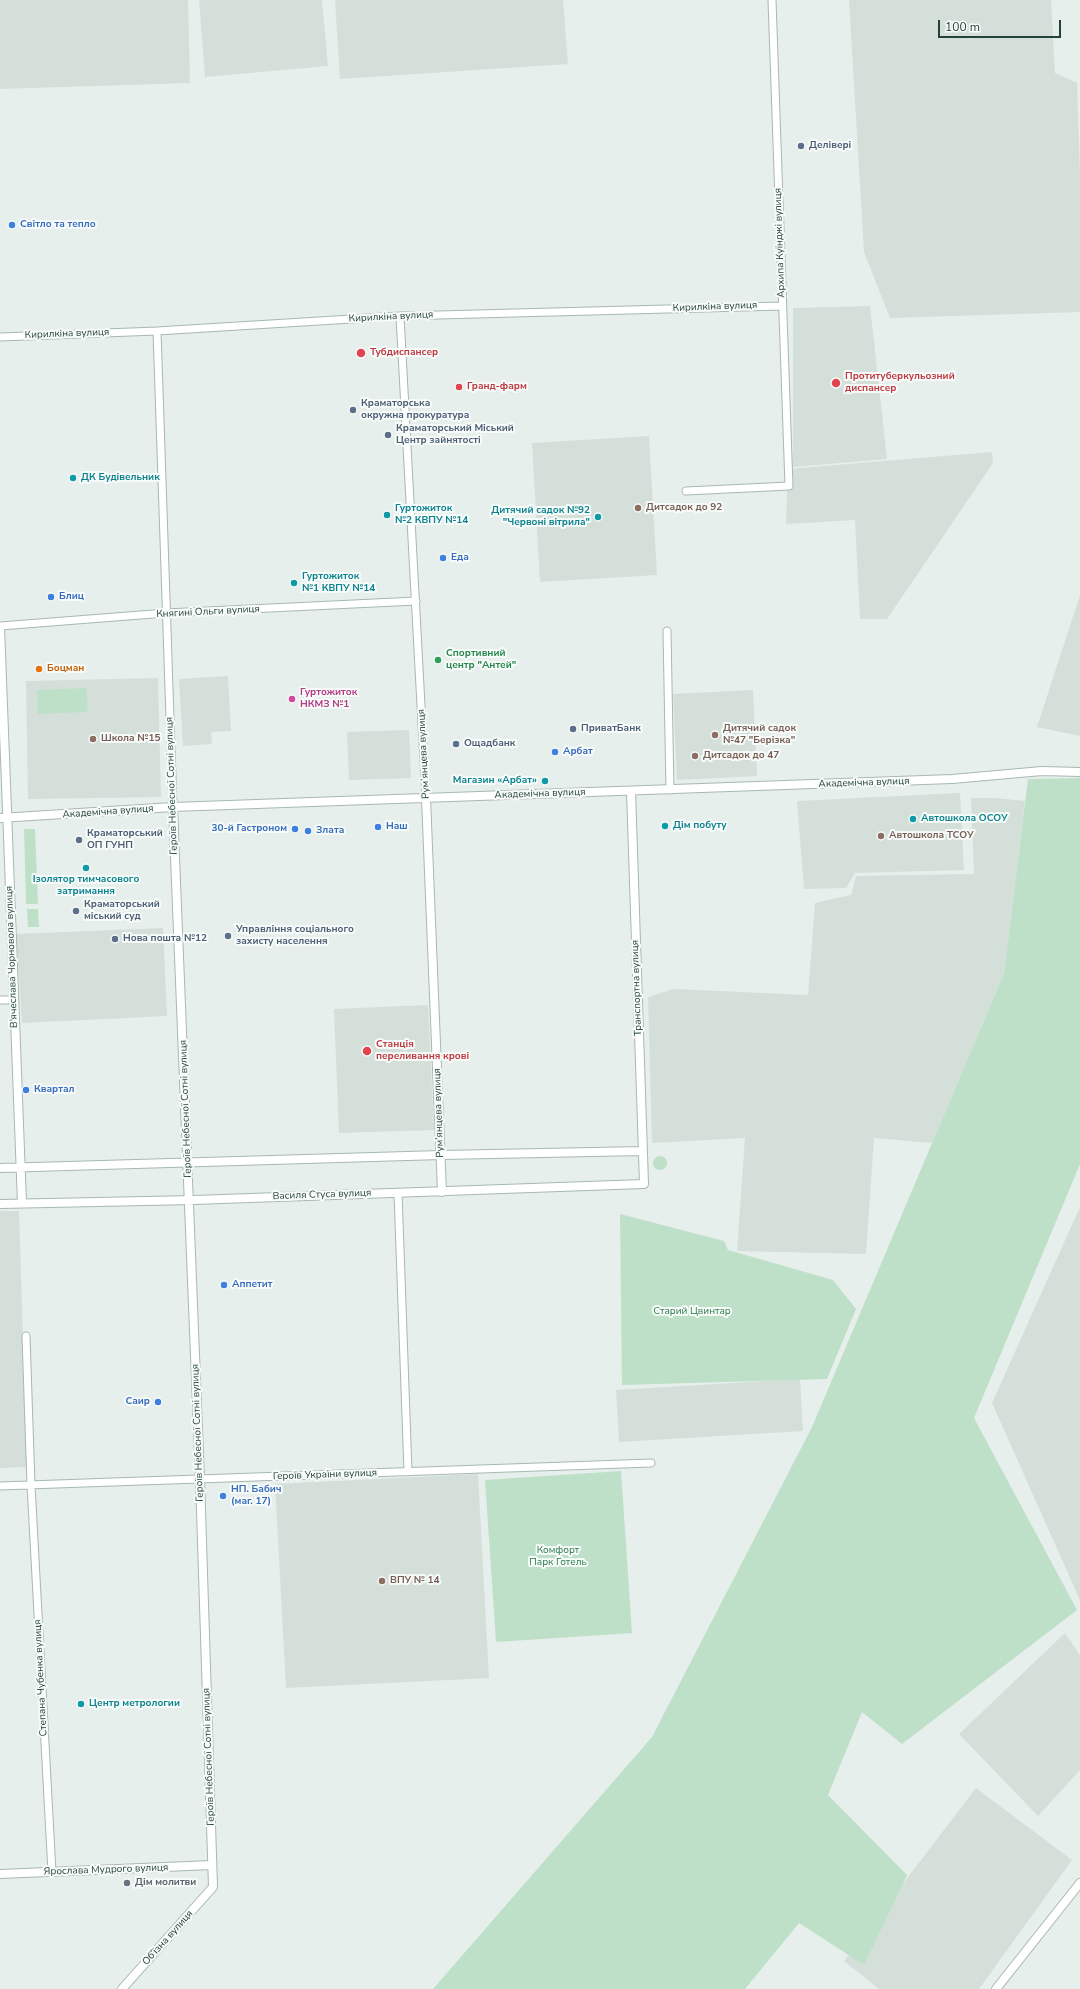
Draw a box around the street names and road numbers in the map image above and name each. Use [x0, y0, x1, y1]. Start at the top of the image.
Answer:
street label: Архипа Куїнджі вулиця [772, 188, 788, 298]
street label: Кирилкіна вулиця [673, 300, 757, 314]
street label: Кирилкіна вулиця [348, 309, 434, 325]
street label: Кирилкіна вулиця [25, 327, 109, 341]
street label: Княгині Ольги вулиця [156, 603, 260, 621]
street label: Рум’янцева вулиця [416, 709, 432, 799]
street label: Героїв Небесної Сотні вулиця [164, 717, 180, 855]
street label: Академічна вулиця [818, 775, 910, 791]
street label: Академічна вулиця [494, 786, 586, 802]
street label: Академічна вулиця [62, 803, 154, 821]
street label: В'ячеслава Чорновола вулиця [4, 886, 20, 1028]
street label: Транспортна вулиця [629, 940, 645, 1036]
street label: Героїв Небесної Сотні вулиця [178, 1040, 194, 1178]
street label: Рум’янцева вулиця [431, 1068, 447, 1158]
street label: Василя Стуса вулиця [272, 1187, 372, 1203]
street label: Героїв Небесної Сотні вулиця [190, 1364, 206, 1502]
street label: Героїв України вулиця [273, 1467, 377, 1483]
street label: Степана Чубенка вулиця [32, 1619, 50, 1737]
street label: Героїв Небесної Сотні вулиця [201, 1688, 217, 1826]
street label: Ярослава Мудрого вулиця [43, 1862, 169, 1878]
street label: Об’їзна вулиця [140, 1908, 196, 1968]

